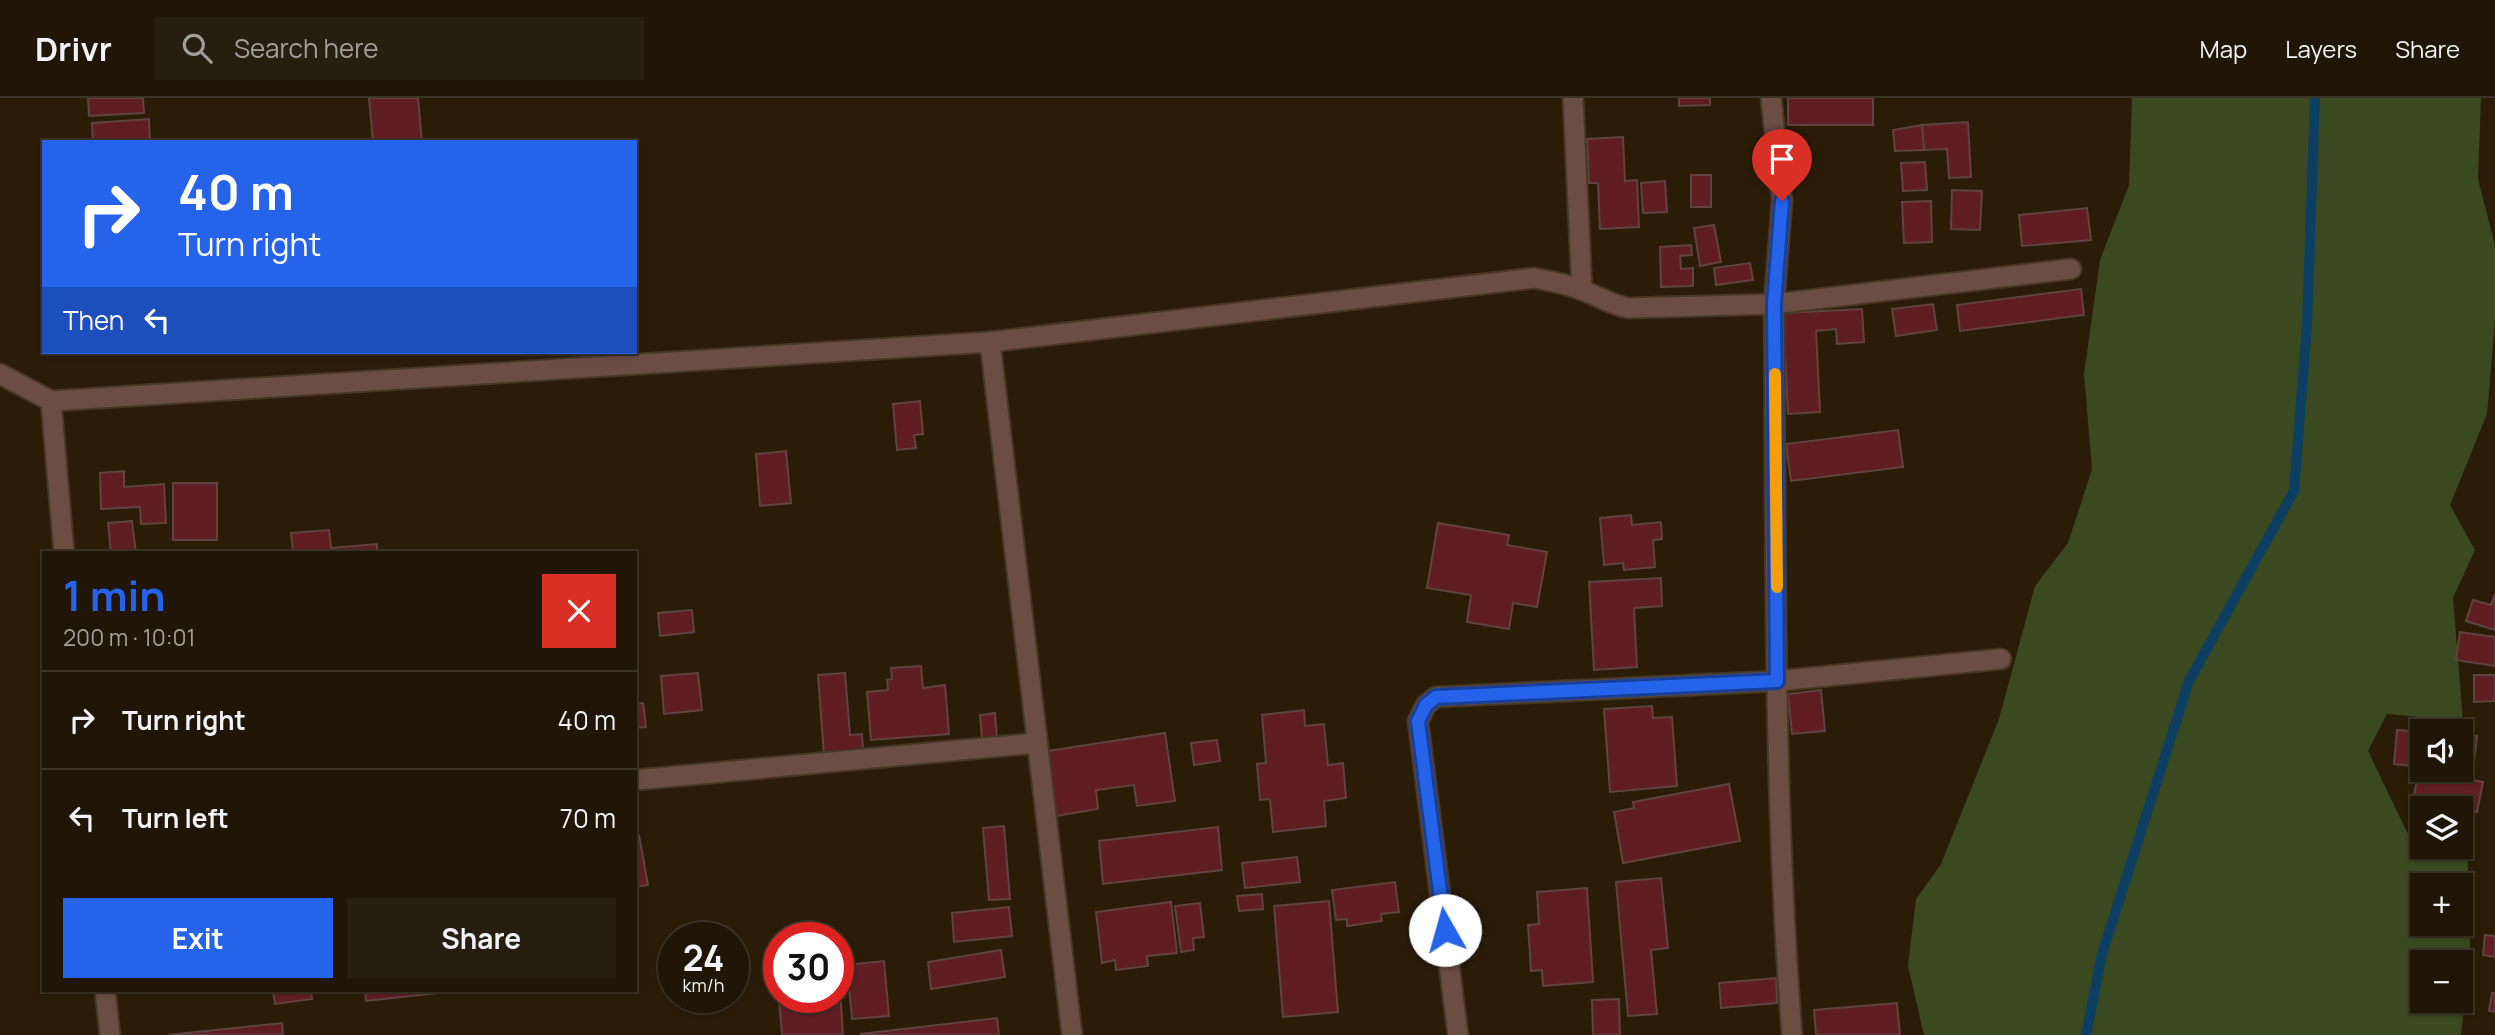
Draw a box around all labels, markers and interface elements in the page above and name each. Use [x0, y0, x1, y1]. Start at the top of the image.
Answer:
search box [154, 17, 644, 80]
text: Drivr [35, 26, 112, 71]
icon: search [178, 29, 216, 67]
text: Search here [234, 30, 378, 66]
text: Map [2200, 32, 2247, 65]
text: Layers [2285, 32, 2357, 65]
text: Share [2395, 32, 2460, 65]
pin [1752, 129, 1812, 201]
icon: arrive [1763, 140, 1801, 178]
text: 40 m [178, 158, 294, 225]
icon: right [63, 168, 154, 259]
text: Turn right [178, 222, 321, 266]
icon: left [138, 301, 176, 339]
text: Then [63, 302, 124, 338]
text: 1 min [63, 566, 166, 624]
button: close [542, 574, 616, 648]
text: 200 m · 10:01 [63, 621, 196, 653]
icon: right [63, 701, 101, 739]
text: Turn right [122, 702, 246, 738]
text: 40 m [558, 702, 616, 738]
map controls [2410, 719, 2473, 1013]
button: sound [2410, 719, 2473, 782]
button: layers [2410, 796, 2473, 859]
icon: left [63, 799, 101, 837]
text: Turn left [122, 800, 229, 836]
text: 70 m [560, 800, 616, 836]
button: + [2410, 873, 2473, 936]
position arrow [1408, 893, 1482, 967]
button: Exit [63, 898, 333, 978]
button: Share [347, 898, 616, 978]
speed limit sign: 30 [763, 922, 854, 1013]
text: 24 [683, 934, 724, 982]
button: − [2410, 950, 2473, 1013]
text: km/h [683, 973, 724, 997]

